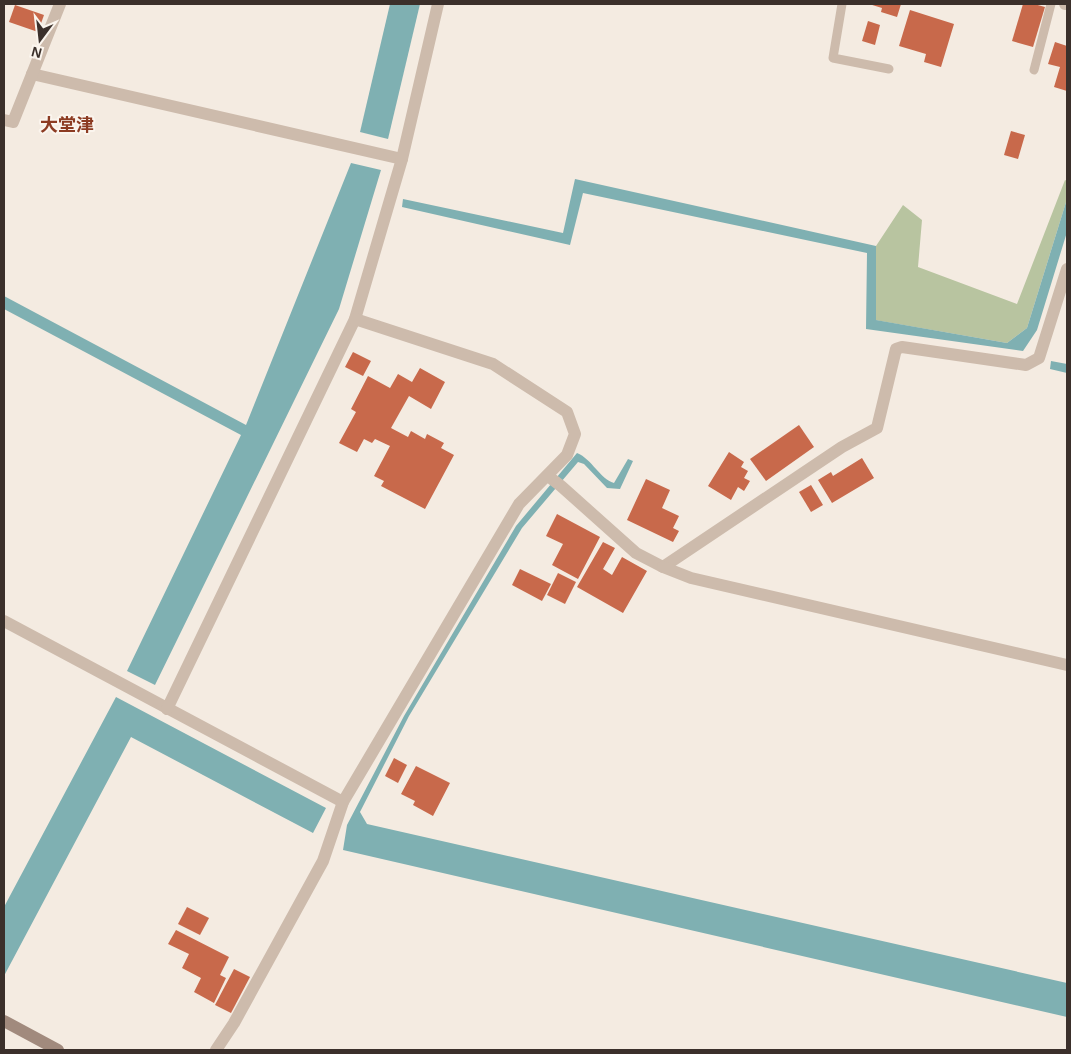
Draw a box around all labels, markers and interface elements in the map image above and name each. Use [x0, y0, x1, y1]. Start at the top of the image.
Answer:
north arrow [15, 15, 65, 65]
text: N [30, 44, 44, 62]
district label: 大堂津 [40, 115, 94, 135]

